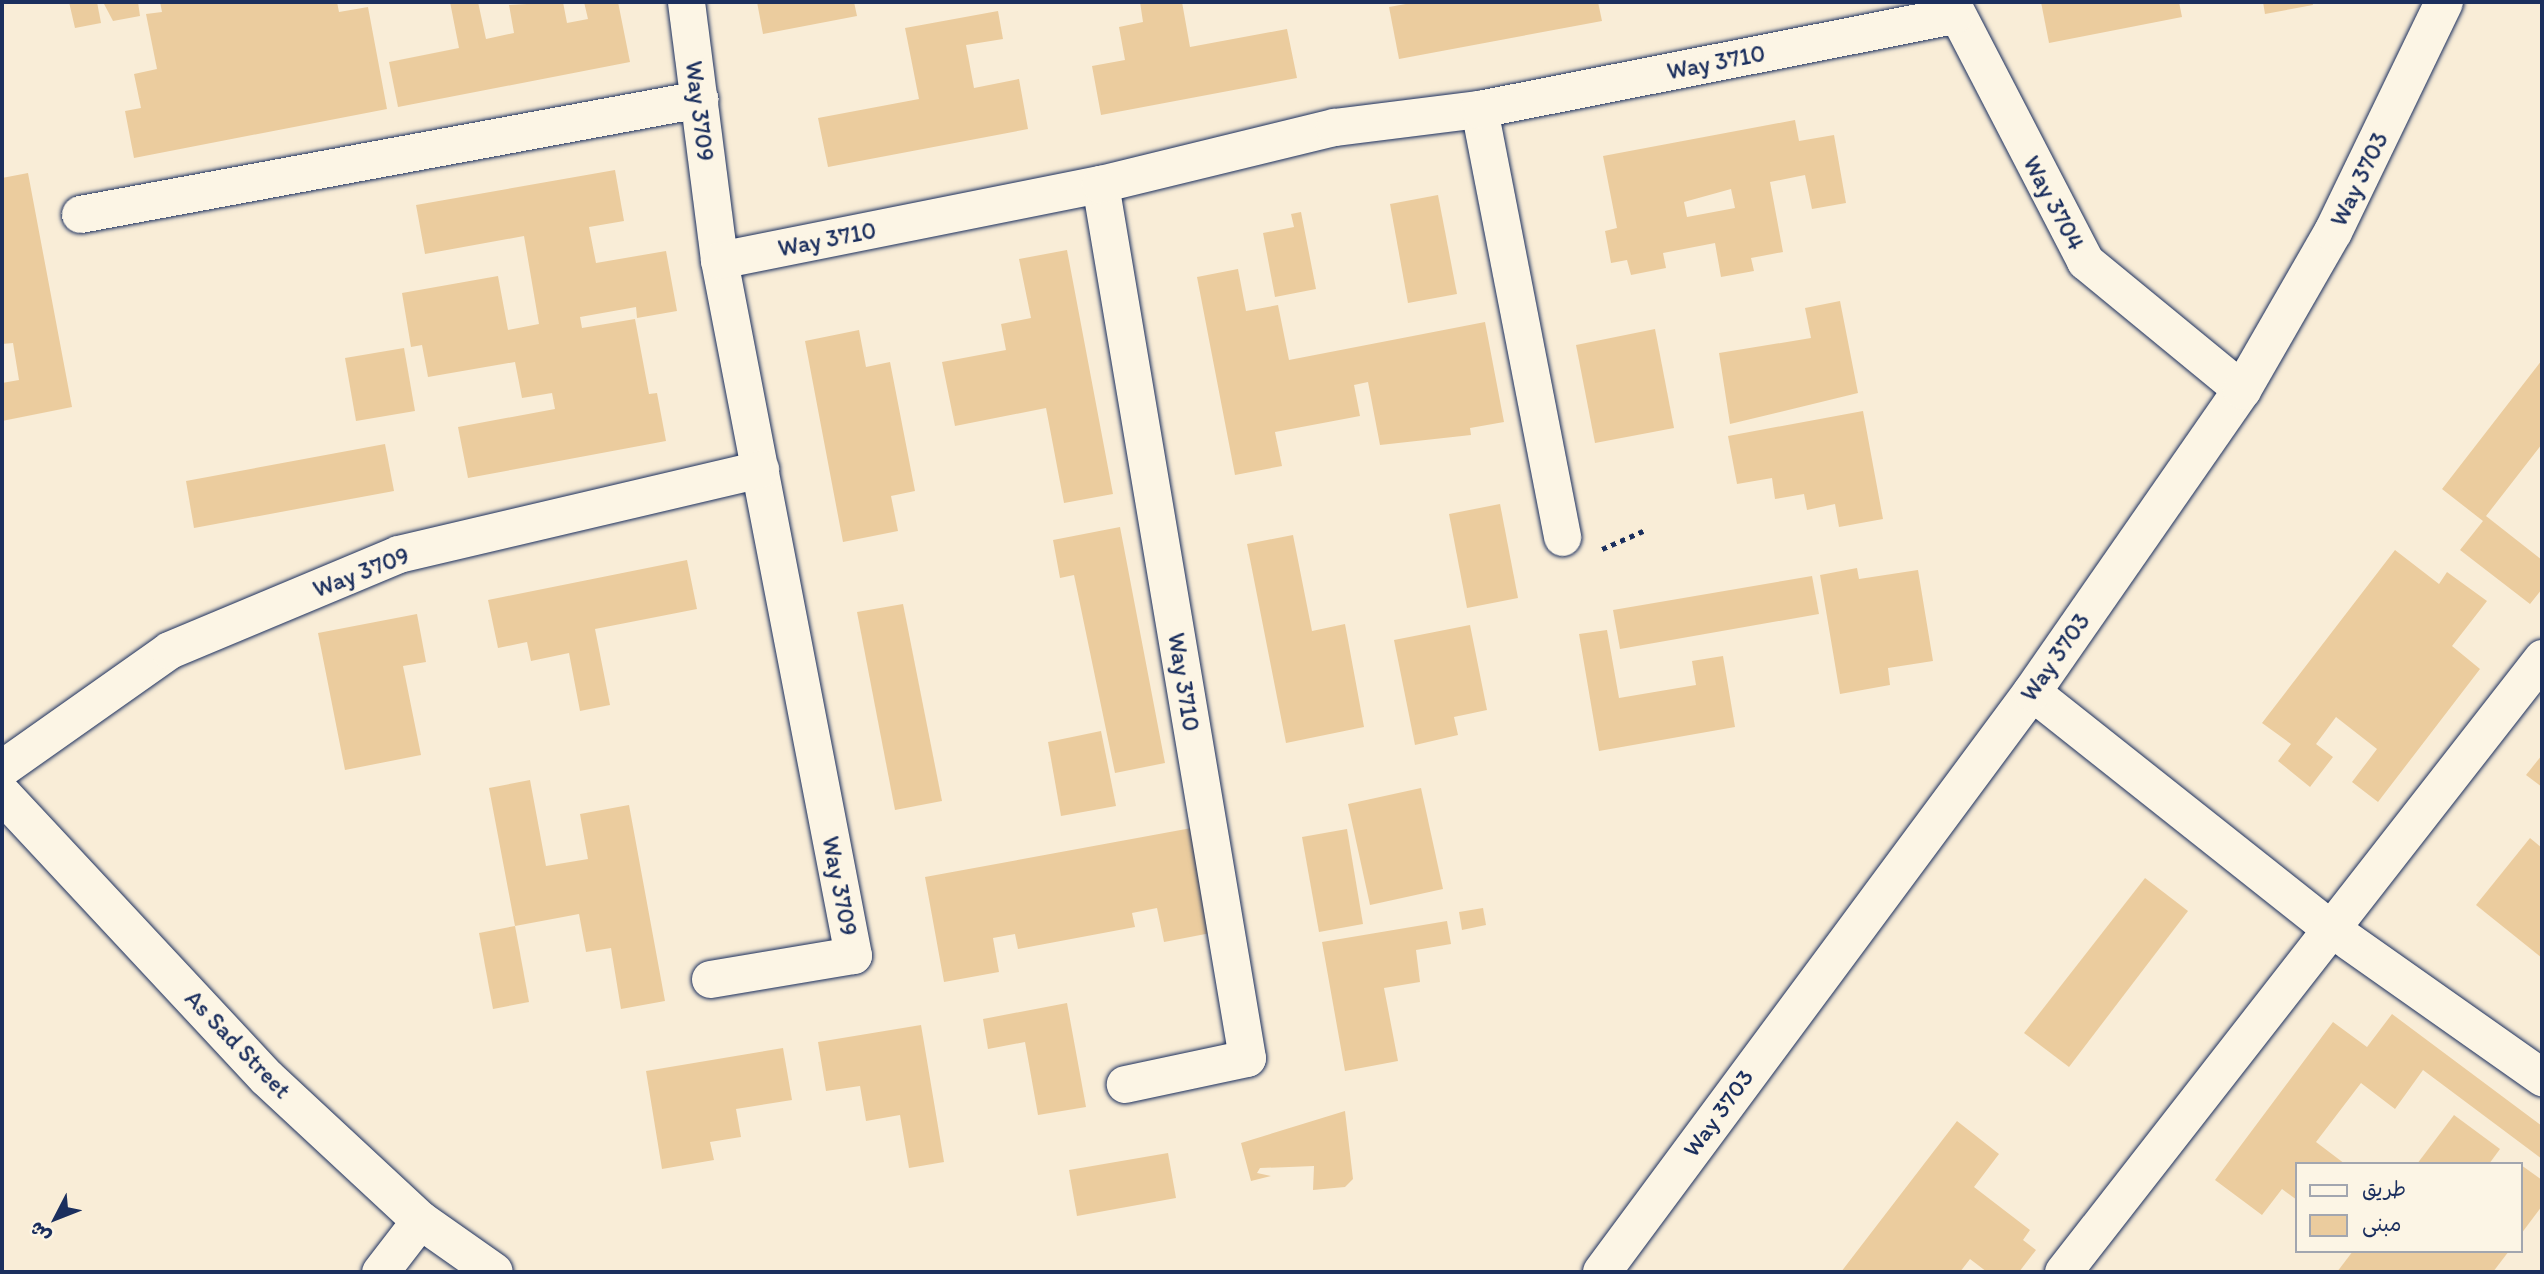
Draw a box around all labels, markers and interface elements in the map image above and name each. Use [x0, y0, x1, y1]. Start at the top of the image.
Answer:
street label: Way 3710 [1664, 38, 1768, 86]
street label: Way 3709 [680, 59, 720, 163]
street label: Way 3703 [2324, 127, 2394, 231]
street label: Way 3704 [2017, 151, 2091, 255]
street label: Way 3710 [775, 215, 879, 263]
street label: Way 3709 [309, 540, 413, 604]
street label: Way 3703 [2014, 607, 2096, 707]
street label: Way 3710 [1162, 631, 1206, 733]
street label: Way 3709 [816, 834, 864, 938]
street label: As Sad Street [179, 984, 297, 1104]
street label: Way 3703 [1677, 1063, 1759, 1163]
legend [2296, 1162, 2523, 1253]
text: طريق [2362, 1176, 2406, 1201]
north arrow [21, 1183, 91, 1253]
text: مبنى [2362, 1211, 2401, 1236]
text: ش [24, 1217, 56, 1248]

